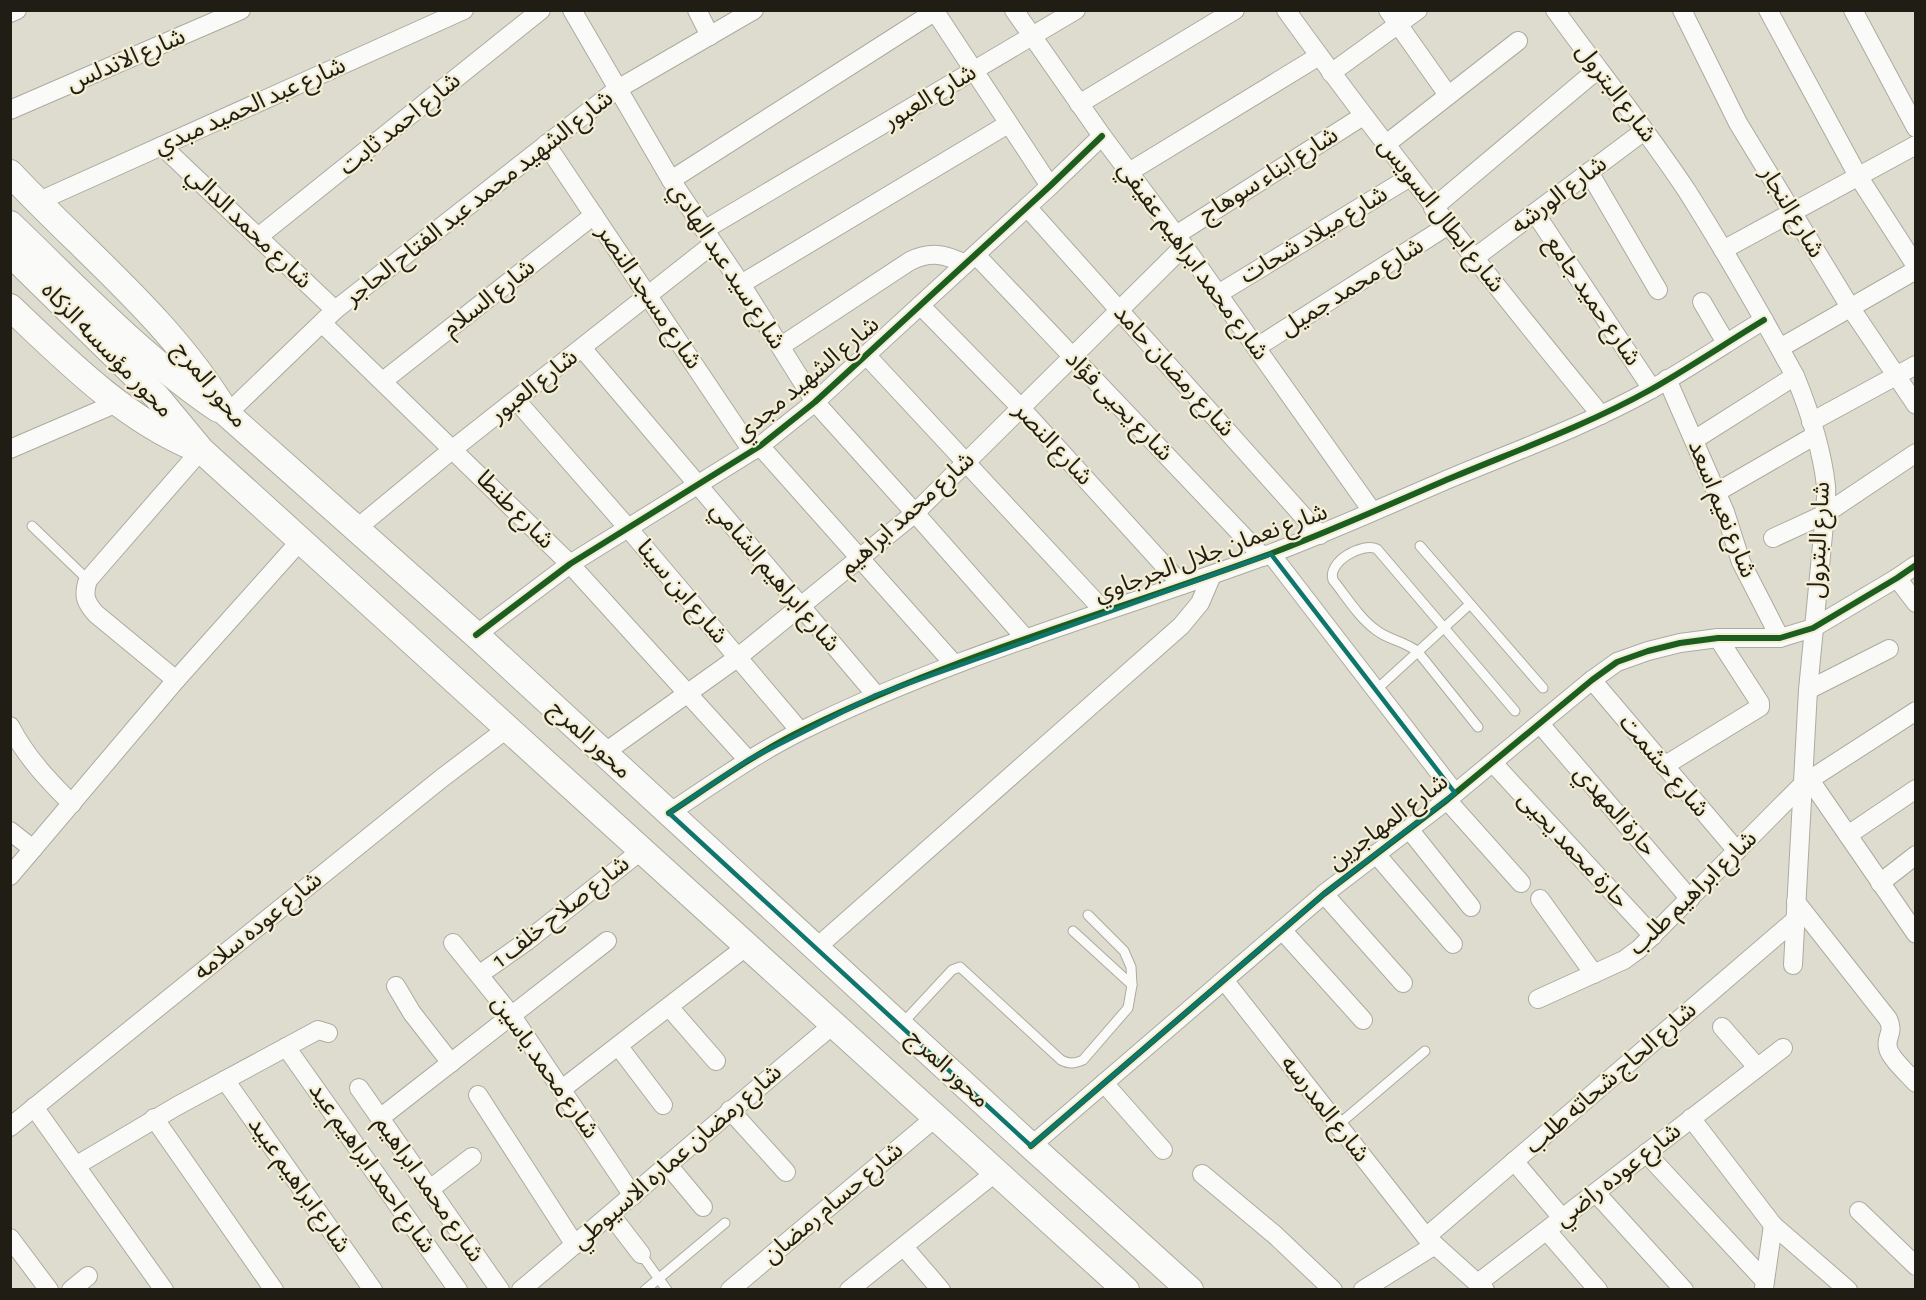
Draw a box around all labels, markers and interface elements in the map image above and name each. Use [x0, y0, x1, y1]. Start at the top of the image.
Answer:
street label: شارع الاندلس [63, 24, 190, 99]
street label: شارع البترول [1568, 39, 1661, 149]
street label: شارع عبد الحميد مبدي [151, 53, 351, 164]
street label: شارع العبور [879, 60, 983, 138]
street label: شارع احمد ثابت [335, 68, 468, 183]
street label: شارع الشهيد محمد عبد الفتاح الحاجر [339, 86, 620, 314]
street label: شارع ابناء سوهاج [1196, 123, 1345, 230]
street label: شارع ابطال السويس [1370, 133, 1509, 299]
street label: شارع الورشه [1507, 152, 1614, 242]
street label: شارع محمد ابراهيم عفيفي [1109, 157, 1273, 368]
street label: شارع النجار [1752, 161, 1829, 264]
street label: شارع محمد الدالي [178, 163, 316, 297]
street label: شارع سيد عبد الهادي [660, 179, 790, 357]
street label: شارع ميلاد شحات [1236, 182, 1394, 292]
street label: شارع مسجد النصر [588, 220, 706, 376]
street label: شارع حميد جامع [1538, 232, 1645, 372]
street label: شارع محمد جميل [1276, 233, 1430, 344]
street label: شارع السلام [439, 255, 542, 345]
street label: محور مؤسسه الزكاه [36, 278, 177, 423]
street label: شارع رمضان حامد [1106, 301, 1239, 444]
street label: شارع الشهيد مجدي [730, 312, 887, 450]
street label: محور المرج [165, 338, 252, 435]
street label: شارع العبور [485, 345, 585, 431]
street label: شارع يحيى فؤاد [1058, 346, 1177, 469]
street label: شارع النصر [1005, 397, 1097, 493]
street label: شارع نعيم اسعد [1680, 437, 1760, 583]
street label: شارع محمد ابراهيم [835, 447, 982, 584]
street label: شارع طنطا [469, 466, 559, 556]
street label: شارع البترول [1804, 481, 1838, 599]
street label: شارع ابراهيم الشامي [701, 498, 844, 660]
street label: شارع نعمان جلال الجرجاوي [1091, 500, 1333, 612]
street label: شارع ابن سينا [629, 535, 732, 651]
street label: محور المرج [542, 696, 636, 787]
street label: شارع حشمت [1611, 710, 1713, 824]
street label: حارة المهدي [1565, 761, 1661, 865]
street label: شارع المهاجرين [1324, 769, 1455, 878]
street label: حارة محمد يحيى [1512, 787, 1633, 914]
street label: شارع ابراهيم طلب [1624, 826, 1764, 963]
street label: شارع صلاح خلف 1 [488, 851, 636, 976]
street label: شارع عوده سلامه [190, 867, 329, 988]
street label: شارع محمد ياسين [484, 991, 603, 1145]
street label: شارع الحاج شحاته طلب [1521, 997, 1704, 1162]
street label: محور المرج [900, 1025, 994, 1116]
street label: شارع المدرسه [1273, 1051, 1374, 1169]
street label: شارع رمضان عماره الاسيوطي [568, 1060, 790, 1258]
street label: شارع احمد ابراهيم عيد [301, 1078, 440, 1260]
street label: شارع محمد ابراهيم [366, 1112, 488, 1269]
street label: شارع ابراهيم عبيد [240, 1113, 355, 1260]
street label: شارع عوده راضي [1551, 1119, 1689, 1236]
street label: شارع حسام رمضان [758, 1138, 911, 1272]

